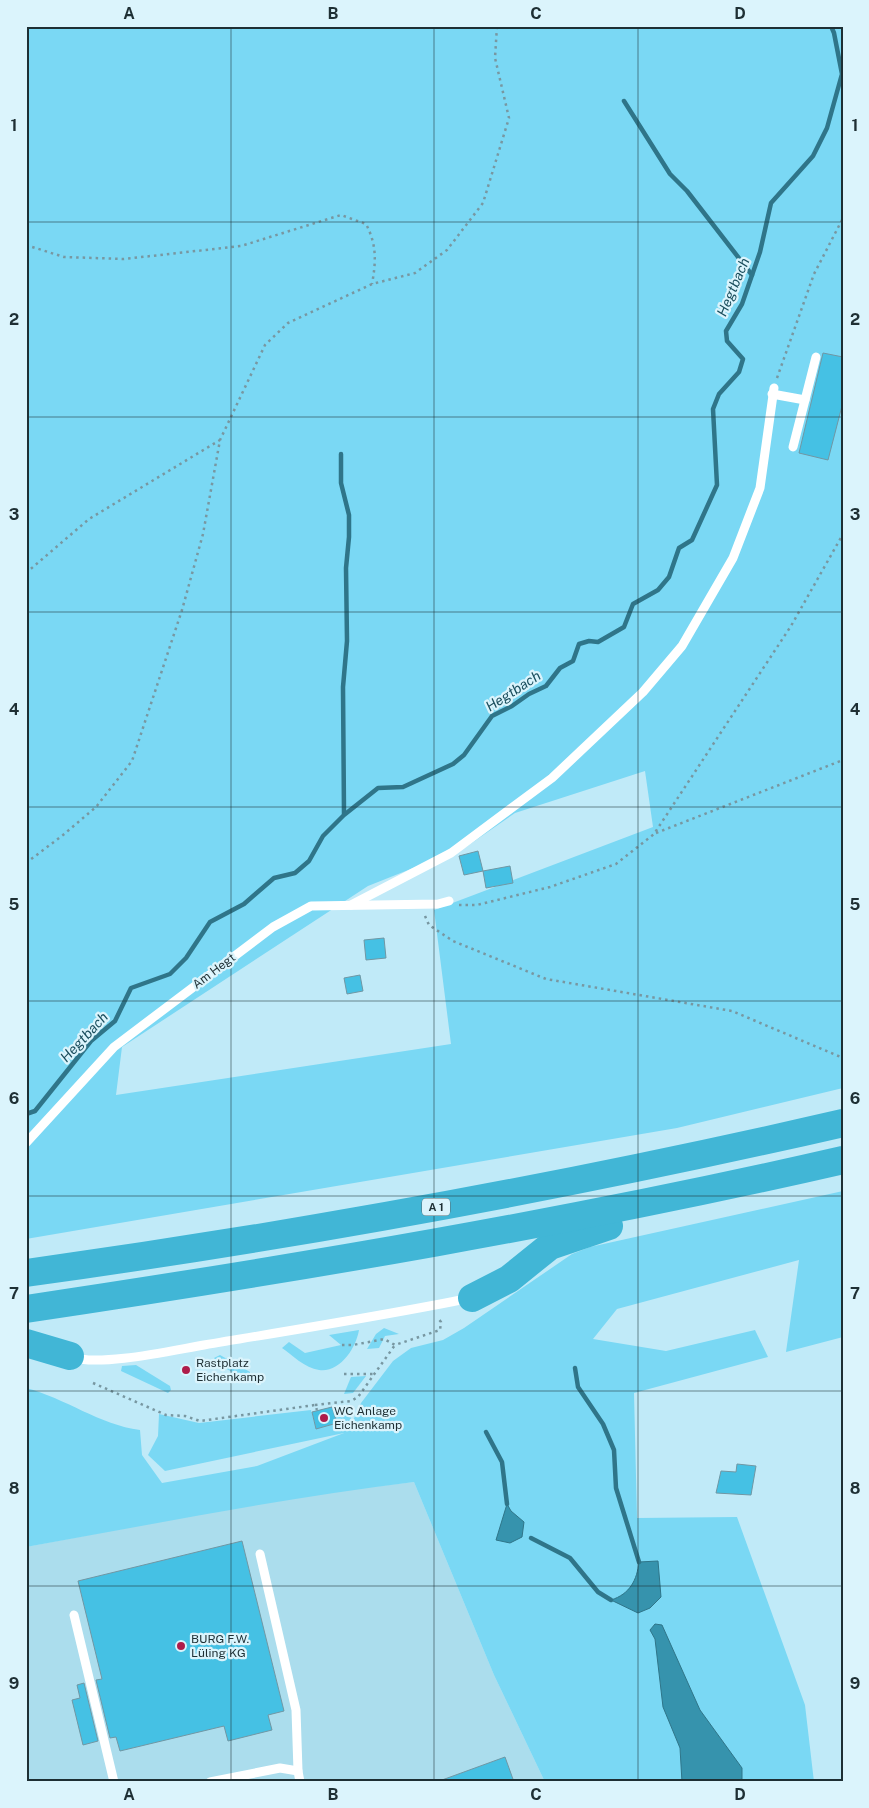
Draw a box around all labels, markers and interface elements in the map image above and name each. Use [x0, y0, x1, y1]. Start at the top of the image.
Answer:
text: A [123, 4, 135, 23]
text: B [328, 4, 339, 23]
text: C [530, 4, 542, 23]
text: D [734, 4, 746, 23]
text: 1 [11, 116, 17, 135]
text: 1 [852, 116, 858, 135]
water label: Hegtbach [714, 255, 753, 319]
text: 2 [9, 310, 19, 329]
text: 2 [850, 310, 860, 329]
text: 3 [9, 505, 19, 524]
text: 3 [850, 505, 860, 524]
water label: Hegtbach [483, 667, 543, 715]
text: 4 [9, 700, 20, 719]
text: 4 [850, 700, 861, 719]
text: 5 [9, 895, 20, 914]
text: 5 [850, 895, 861, 914]
street label: Am Hegt [190, 950, 238, 992]
water label: Hegtbach [57, 1009, 111, 1065]
text: 6 [9, 1089, 19, 1108]
text: 6 [850, 1089, 860, 1108]
road number: A 1 [422, 1198, 450, 1216]
text: 7 [9, 1284, 19, 1303]
text: 7 [850, 1284, 860, 1303]
place label: Rastplatz Eichenkamp [196, 1356, 264, 1384]
marker: Rastplatz Eichenkamp [180, 1364, 192, 1376]
place label: WC Anlage Eichenkamp [334, 1404, 402, 1432]
marker: WC Anlage Eichenkamp [318, 1412, 330, 1424]
text: 8 [9, 1479, 20, 1498]
text: 8 [850, 1479, 861, 1498]
place label: BURG F.W. Lüling KG [191, 1632, 249, 1660]
marker: BURG F.W. Lüling KG [175, 1640, 187, 1652]
text: 9 [9, 1674, 19, 1693]
text: 9 [850, 1674, 860, 1693]
text: A [123, 1785, 135, 1804]
text: B [328, 1785, 339, 1804]
text: C [530, 1785, 542, 1804]
text: D [734, 1785, 746, 1804]

